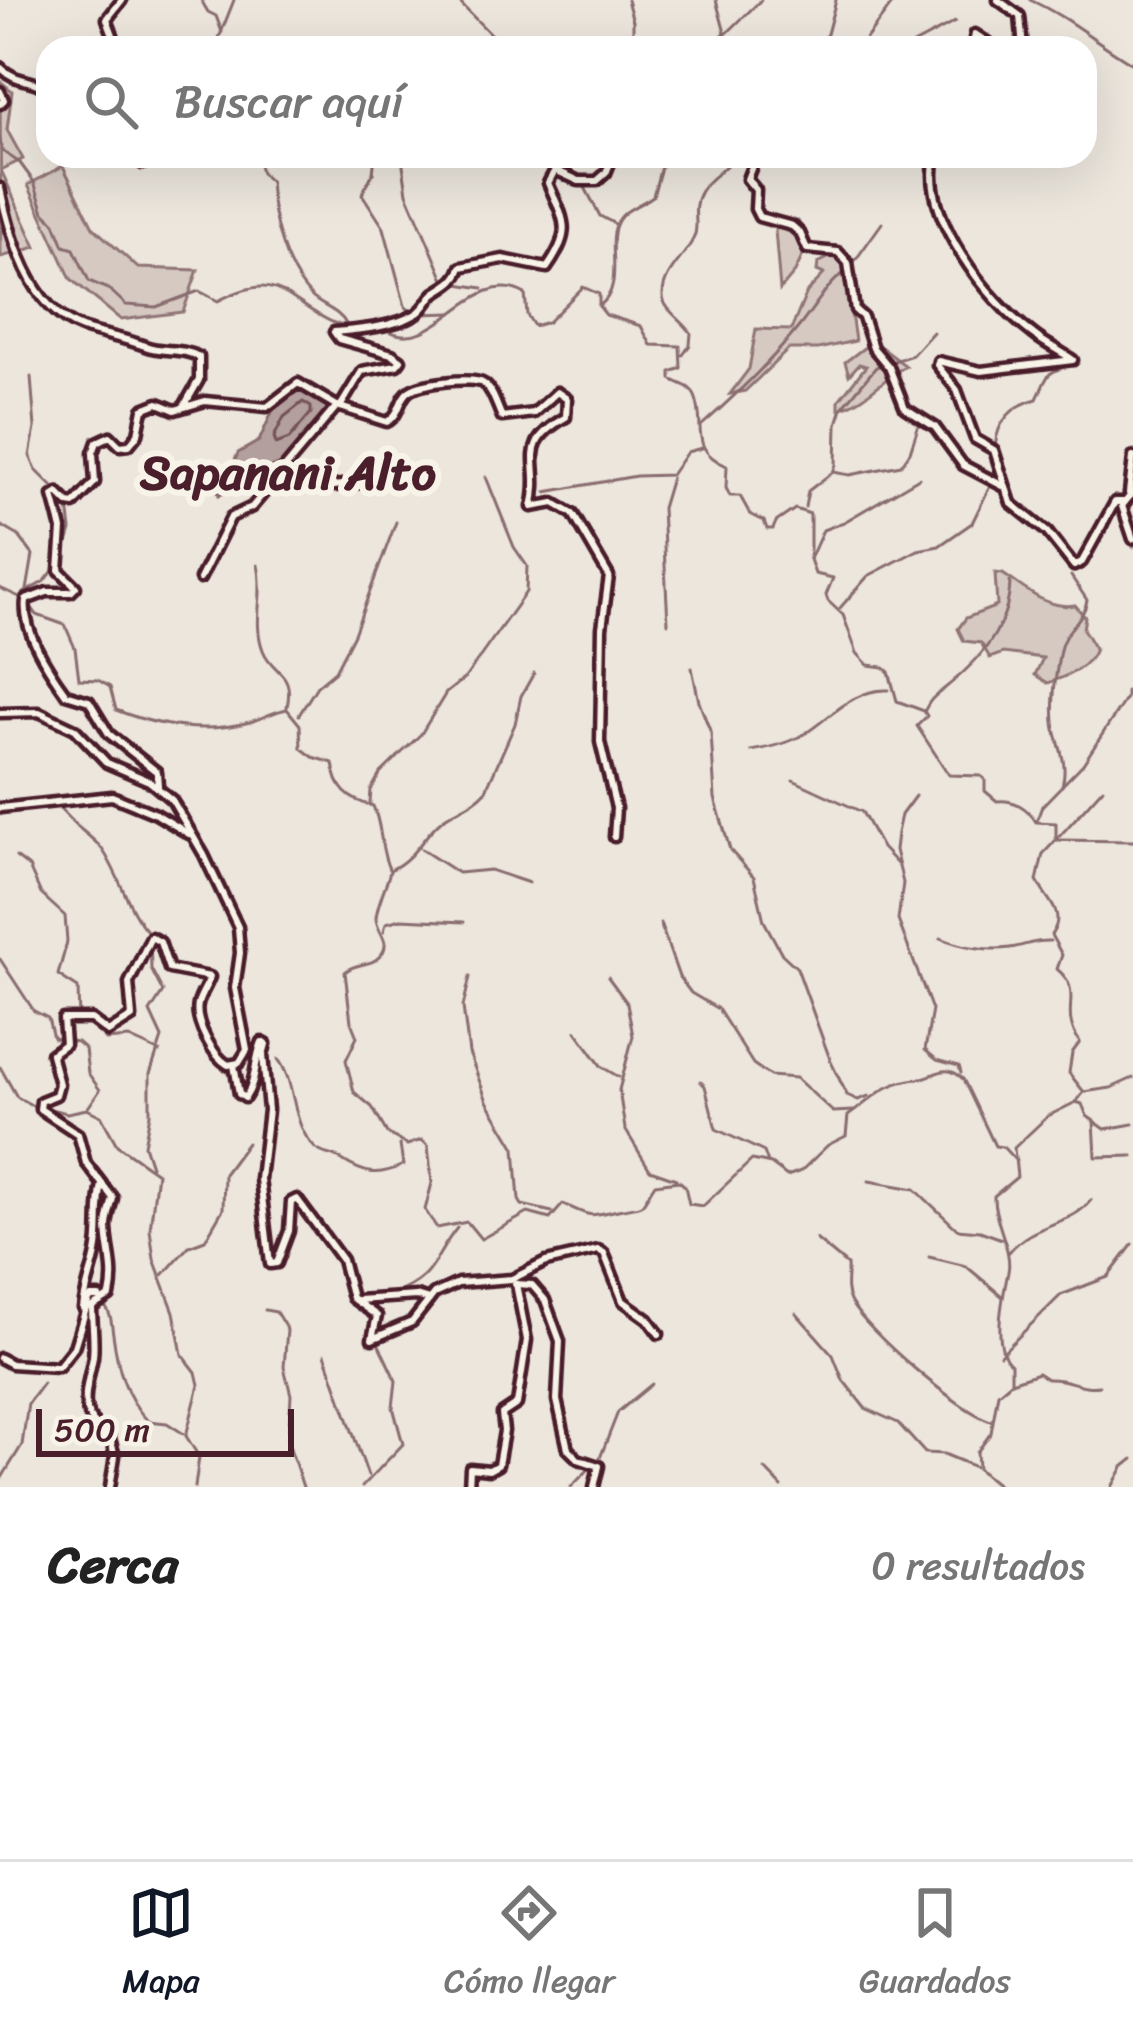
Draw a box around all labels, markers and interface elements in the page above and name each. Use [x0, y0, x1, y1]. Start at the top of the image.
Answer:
search box [36, 36, 1097, 168]
text: Buscar aquí [174, 62, 403, 142]
icon: search [78, 69, 144, 135]
district label: Sapanani Alto [139, 430, 437, 515]
text: 500 m [54, 1401, 150, 1459]
scale bar [36, 1403, 294, 1456]
text: Cerca [48, 1520, 178, 1610]
text: 0 resultados [871, 1531, 1085, 1600]
tab: Mapa [122, 1880, 200, 2010]
tab: Cómo llegar [444, 1880, 615, 2010]
tab: Guardados [859, 1880, 1011, 2010]

